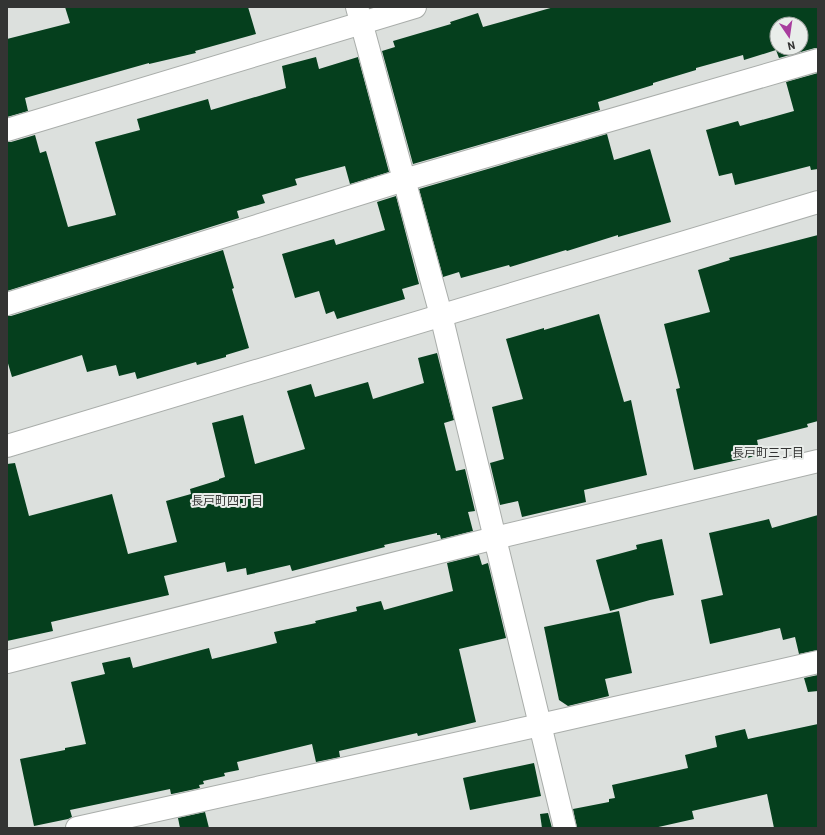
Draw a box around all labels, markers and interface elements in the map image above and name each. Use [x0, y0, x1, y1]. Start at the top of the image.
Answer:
north arrow [769, 16, 809, 56]
text: N [786, 39, 796, 53]
district label: 長戸町三丁目 [732, 445, 804, 459]
district label: 長戸町四丁目 [191, 493, 263, 507]

